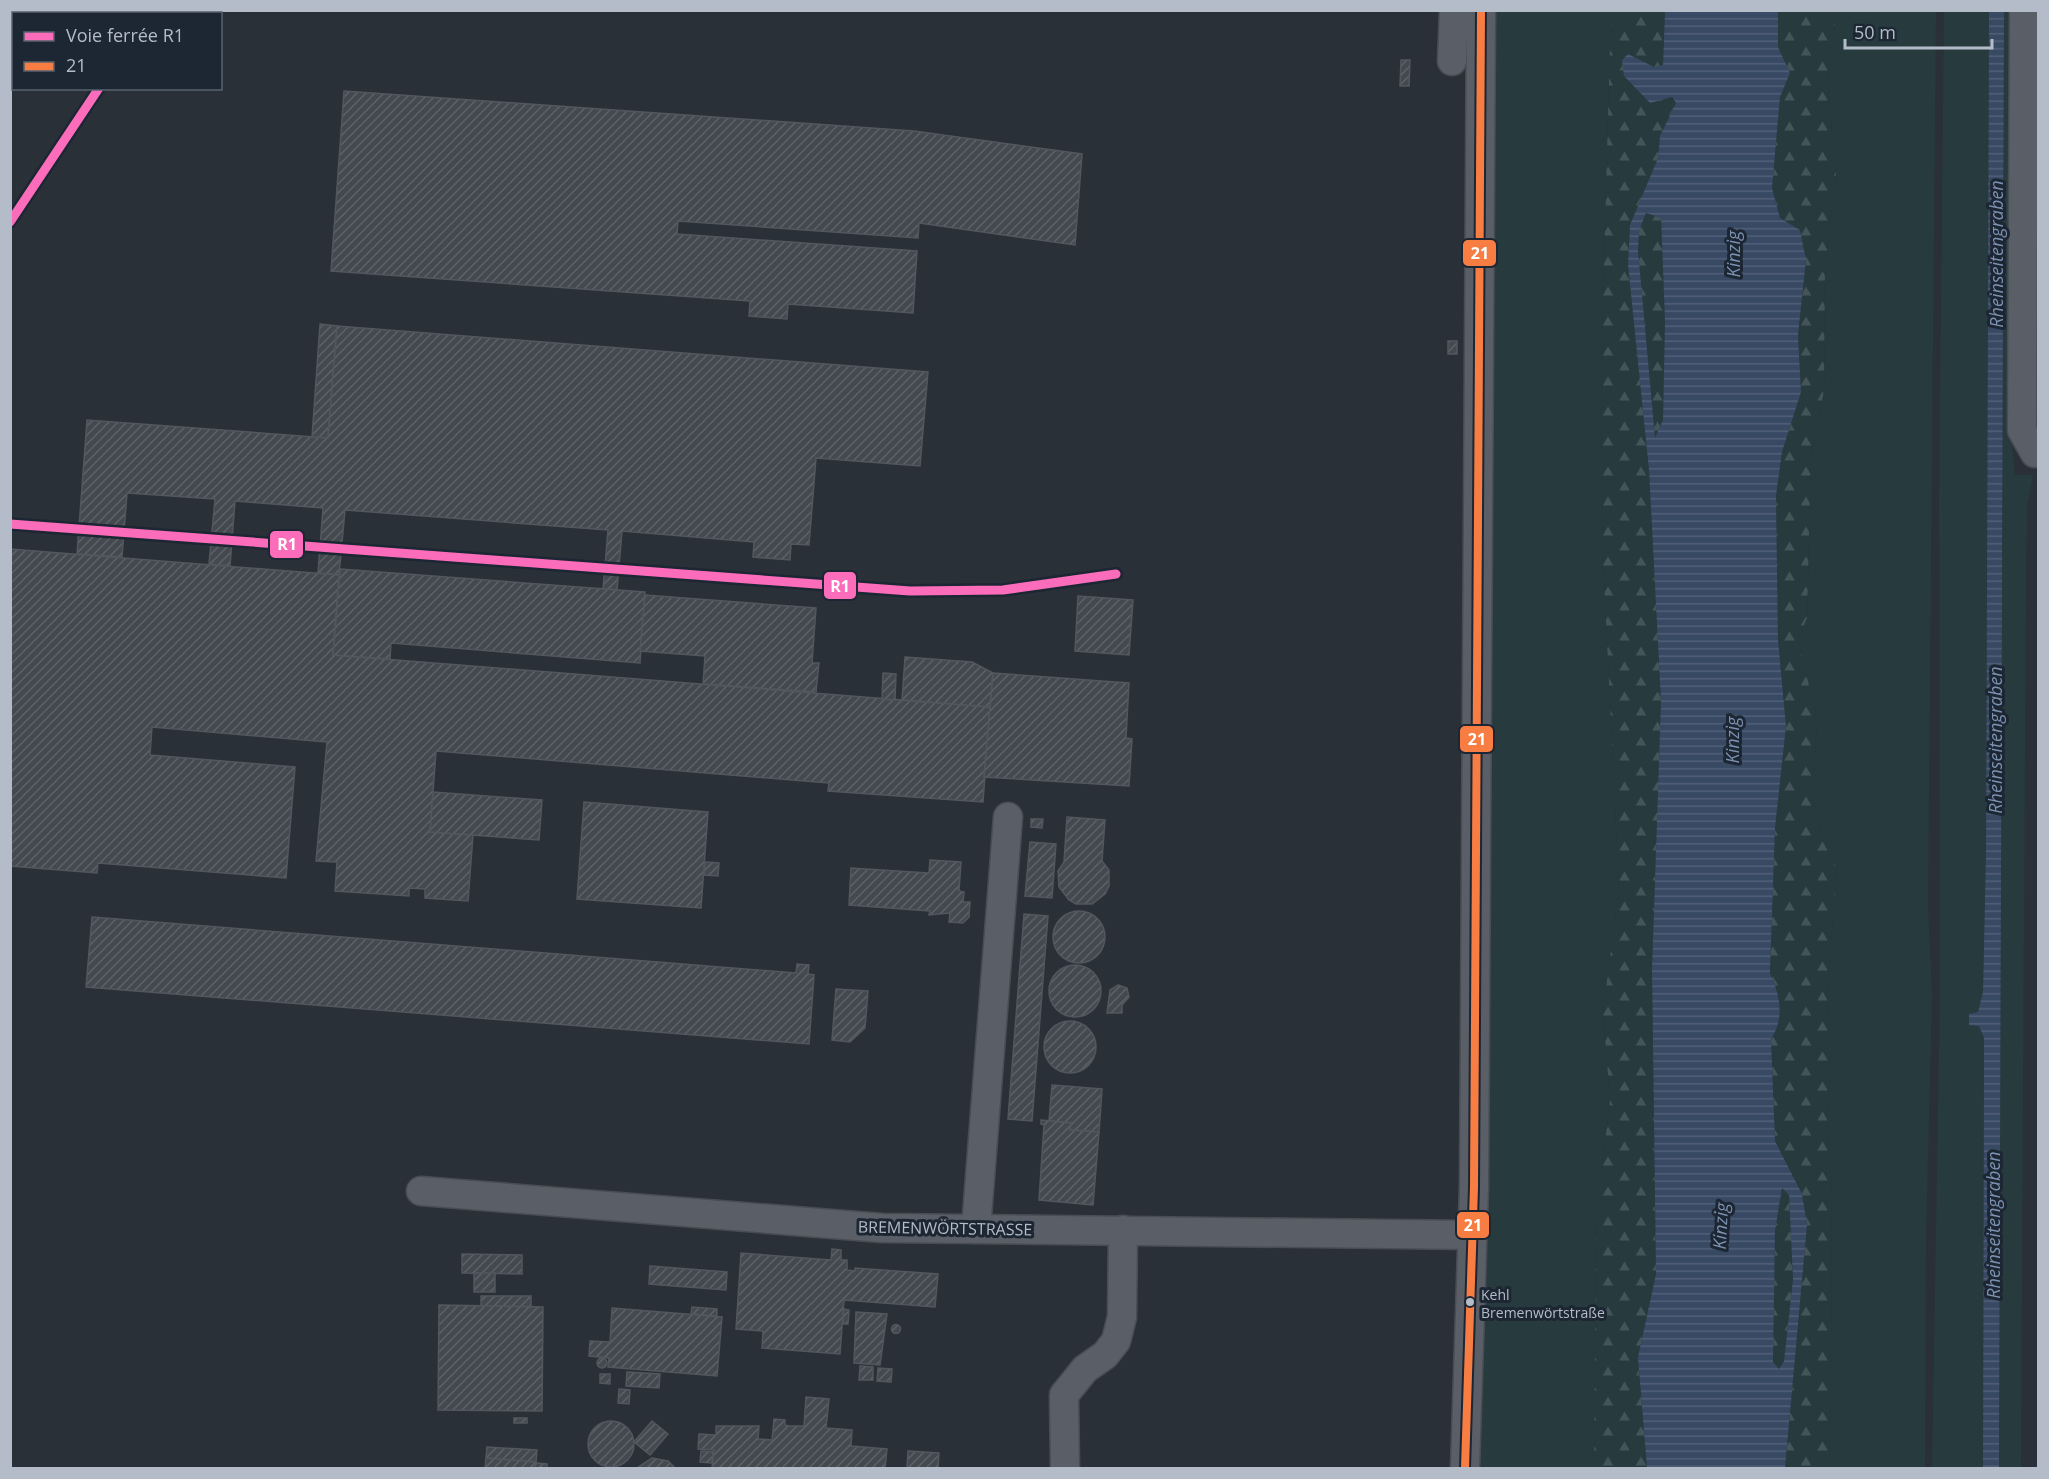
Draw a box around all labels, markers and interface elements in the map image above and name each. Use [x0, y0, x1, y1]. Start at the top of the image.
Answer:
legend [12, 12, 222, 90]
scale bar [1845, 12, 1992, 50]
text: 50 m [1854, 20, 1896, 44]
text: Voie ferrée R1 [66, 23, 184, 47]
text: 21 [66, 53, 87, 77]
water label: Rheinseitengraben [1984, 180, 2008, 328]
water label: Kinzig [1721, 230, 1745, 277]
line badge: 21 [1462, 239, 1497, 267]
text: 21 [1471, 242, 1489, 264]
line badge: R1 [269, 530, 304, 559]
text: R1 [277, 533, 297, 555]
line badge: R1 [823, 571, 857, 600]
text: R1 [830, 575, 850, 597]
water label: Rheinseitengraben [1983, 666, 2007, 814]
water label: Kinzig [1720, 716, 1744, 763]
line badge: 21 [1459, 725, 1494, 753]
text: 21 [1468, 728, 1486, 750]
water label: Rheinseitengraben [1981, 1151, 2005, 1299]
water label: Kinzig [1707, 1201, 1733, 1250]
line badge: 21 [1456, 1211, 1490, 1239]
text: 21 [1464, 1214, 1482, 1236]
street label: BREMENWÖRTSTRASSE [858, 1215, 1032, 1241]
place label: Kehl Bremenwörtstraße [1481, 1285, 1605, 1322]
marker: Kehl Bremenwörtstraße [1464, 1296, 1476, 1308]

